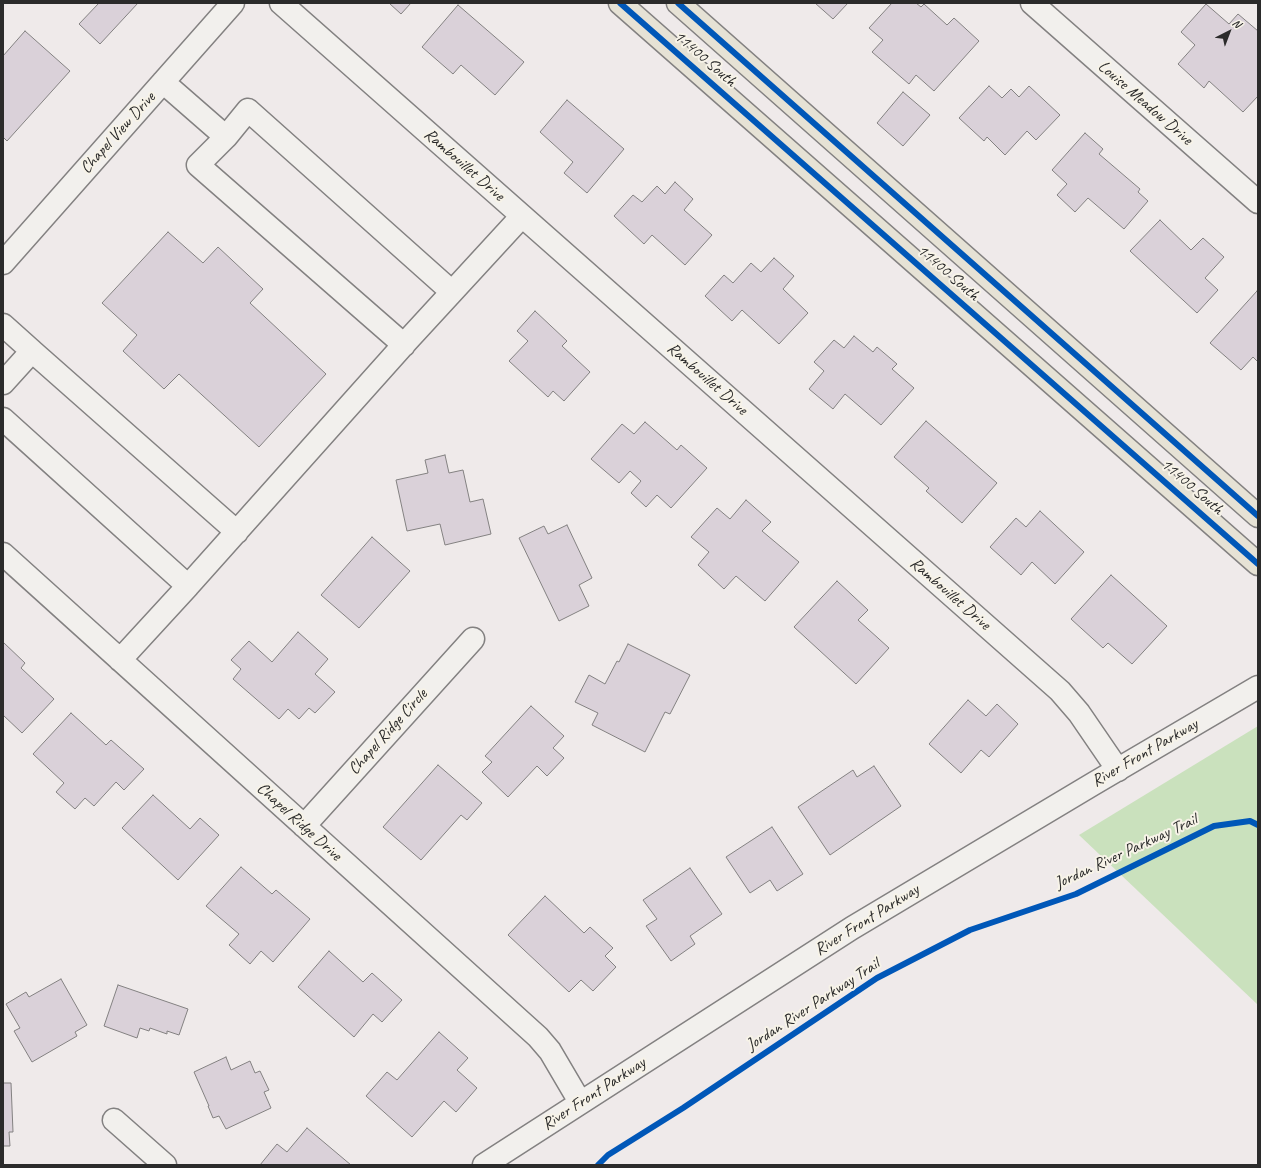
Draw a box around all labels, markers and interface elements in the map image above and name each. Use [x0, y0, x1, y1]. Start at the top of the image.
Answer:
north arrow [1209, 12, 1249, 52]
text: N [1230, 16, 1244, 31]
street label: 11400 South [670, 26, 740, 92]
street label: Louise Meadow Drive [1093, 56, 1197, 150]
street label: Chapel View Drive [76, 88, 160, 178]
street label: Rambouillet Drive [419, 124, 509, 206]
street label: 11400 South [913, 240, 983, 306]
street label: Rambouillet Drive [662, 338, 752, 420]
street label: 11400 South [1157, 454, 1227, 520]
street label: Rambouillet Drive [905, 553, 995, 635]
street label: Chapel Ridge Circle [344, 685, 432, 779]
street label: River Front Parkway [1088, 714, 1202, 792]
street label: Chapel Ridge Drive [252, 778, 346, 866]
street label: Jordan River Parkway Trail [1052, 810, 1200, 894]
street label: River Front Parkway [811, 880, 923, 960]
street label: Jordan River Parkway Trail [743, 954, 883, 1056]
street label: River Front Parkway [538, 1053, 650, 1135]

